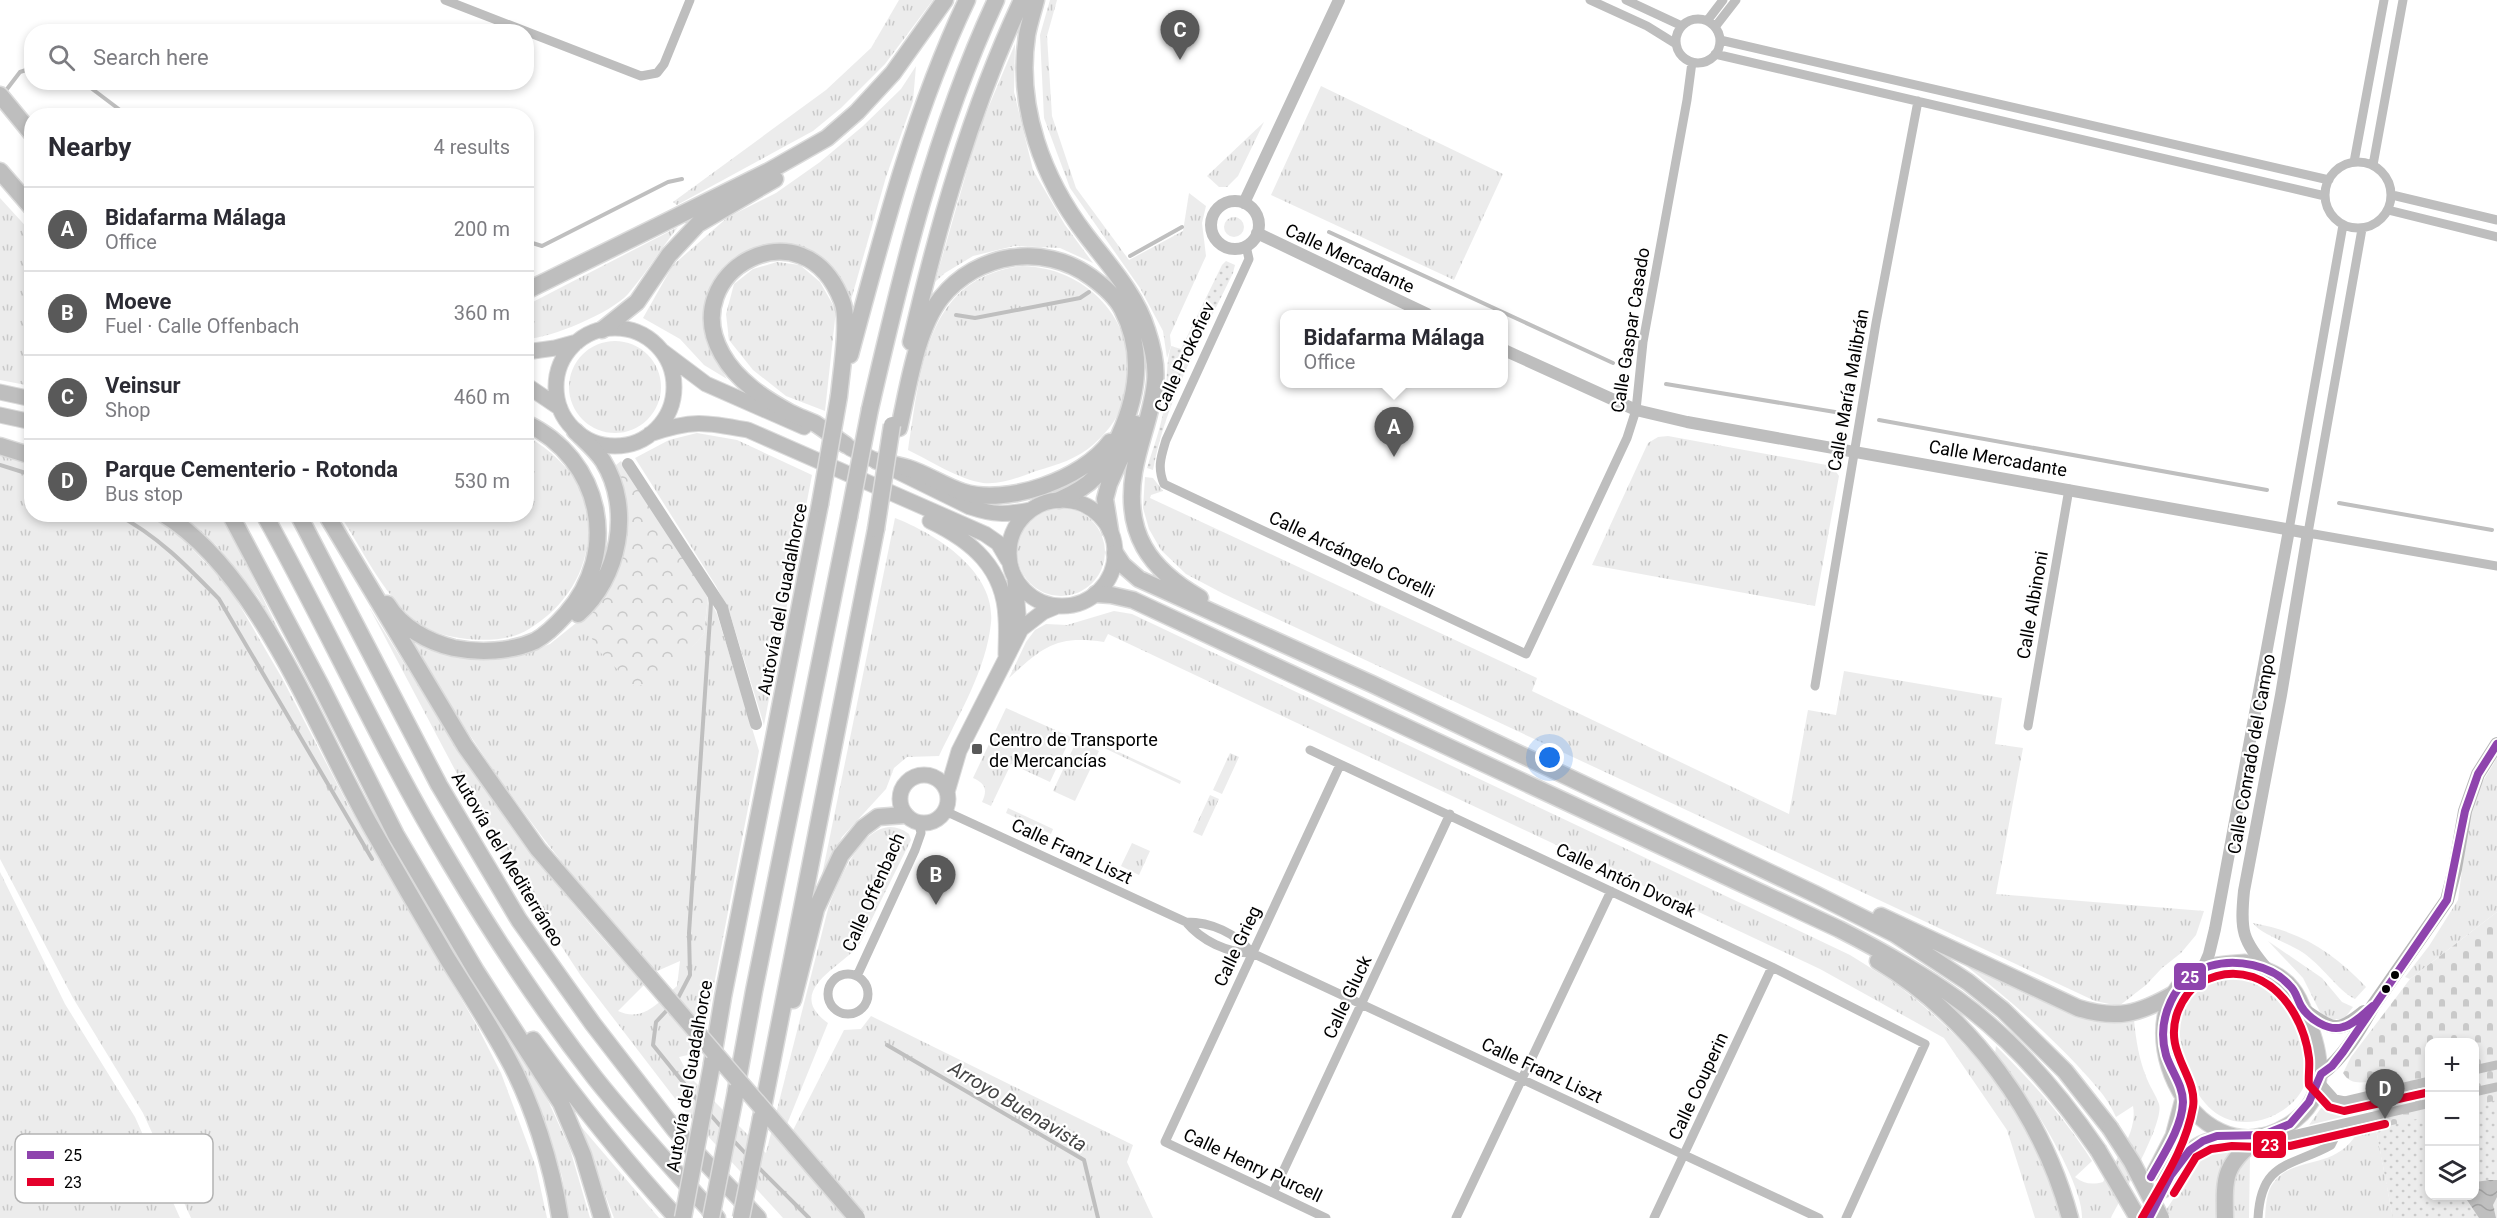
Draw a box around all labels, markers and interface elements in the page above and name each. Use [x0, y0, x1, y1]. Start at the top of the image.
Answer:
pin: C [1160, 10, 1200, 60]
search box [24, 24, 534, 90]
icon: search [45, 41, 78, 74]
text: Search here [93, 45, 209, 70]
text: Nearby [48, 132, 131, 162]
text: 4 results [434, 135, 510, 159]
text: Bidafarma Málaga [105, 205, 286, 230]
text: A [61, 217, 74, 241]
text: 200 m [454, 217, 510, 241]
street label: Calle Mercadante [1282, 219, 1418, 297]
text: Office [105, 230, 157, 254]
street label: Calle Gaspar Casado [1607, 246, 1653, 414]
text: Moeve [105, 289, 171, 314]
street label: Calle Prokofiev [1149, 298, 1219, 416]
text: B [61, 301, 74, 325]
text: 360 m [454, 301, 510, 325]
street label: Calle María Malibrán [1823, 307, 1873, 473]
popup [1280, 310, 1508, 388]
text: Fuel · Calle Offenbach [105, 314, 299, 338]
text: Bidafarma Málaga [1304, 325, 1485, 350]
text: Office [1304, 350, 1355, 374]
text: Veinsur [105, 373, 181, 398]
text: C [61, 385, 74, 409]
text: 460 m [454, 385, 510, 409]
text: Shop [105, 398, 151, 422]
pin: A [1374, 408, 1414, 457]
street label: Calle Mercadante [1927, 436, 2069, 480]
text: Parque Cementerio - Rotonda [105, 457, 398, 482]
text: D [61, 469, 74, 493]
text: 530 m [454, 469, 510, 493]
text: Bus stop [105, 482, 183, 506]
street label: Autovía del Guadalhorce [753, 501, 811, 697]
street label: Calle Arcángelo Corelli [1266, 506, 1438, 602]
street label: Calle Albinoni [2012, 549, 2052, 661]
street label: Calle Conrado del Campo [2223, 652, 2279, 856]
place label: Centro de Transporte de Mercancías [989, 729, 1158, 771]
marker: Centro de Transporte de Mercancías [970, 742, 984, 756]
your location [1535, 743, 1564, 772]
street label: Autovía del Mediterráneo [447, 768, 569, 950]
street label: Calle Franz Liszt [1008, 814, 1136, 888]
street label: Calle Offenbach [837, 829, 909, 955]
street label: Calle Antón Dvorak [1553, 838, 1700, 922]
pin: B [916, 856, 956, 905]
street label: Calle Grieg [1209, 902, 1265, 990]
street label: Calle Gluck [1319, 951, 1376, 1042]
line badge: 25 [2173, 962, 2207, 991]
text: 25 [2181, 968, 2199, 987]
unlabelled marker [2389, 969, 2401, 981]
street label: Autovía del Guadalhorce [662, 978, 716, 1174]
unlabelled marker [2380, 983, 2392, 995]
street label: Calle Couperin [1664, 1029, 1732, 1143]
street label: Calle Franz Liszt [1478, 1033, 1606, 1107]
map controls [2425, 1038, 2479, 1200]
button: + [2425, 1038, 2479, 1092]
water label: Arroyo Buenavista [944, 1055, 1091, 1157]
pin: D [2366, 1070, 2404, 1119]
button: − [2425, 1092, 2479, 1146]
street label: Calle Henry Purcell [1180, 1124, 1326, 1206]
line badge: 23 [2252, 1130, 2287, 1159]
legend [15, 1134, 213, 1203]
text: 23 [2261, 1136, 2279, 1155]
text: 25 [64, 1146, 82, 1165]
button: layers [2425, 1146, 2479, 1200]
text: 23 [64, 1173, 82, 1192]

